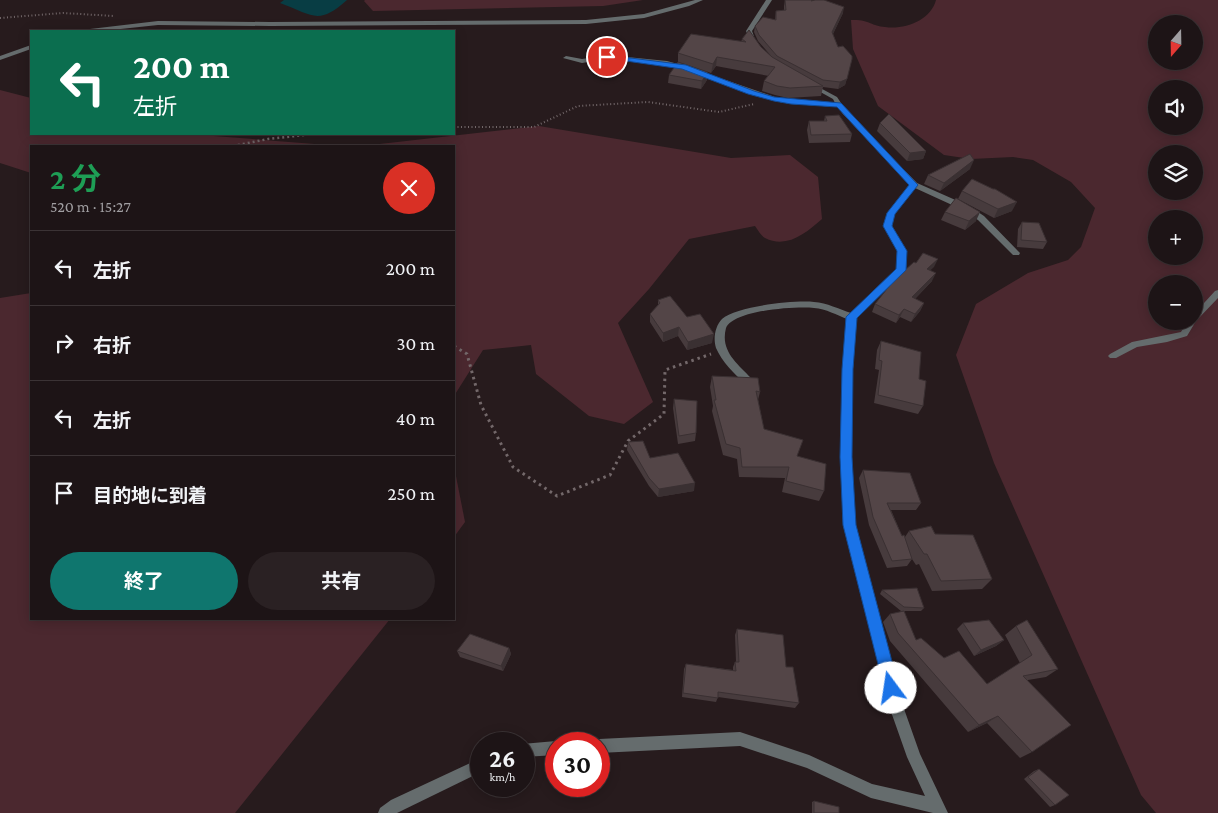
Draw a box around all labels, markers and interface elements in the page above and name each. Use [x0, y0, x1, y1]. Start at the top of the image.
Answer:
north arrow [1148, 15, 1202, 70]
map controls [1148, 15, 1203, 330]
pin [586, 36, 628, 78]
icon: arrive [593, 43, 621, 71]
text: 200 m [133, 47, 230, 86]
icon: left [50, 50, 115, 115]
button: sound [1148, 80, 1203, 135]
text: 左折 [133, 94, 177, 119]
button: layers [1148, 145, 1203, 200]
text: 2 分 [50, 162, 101, 195]
button: close [383, 162, 435, 214]
text: 520 m · 15:27 [50, 198, 131, 215]
button: + [1148, 210, 1203, 265]
icon: left [50, 254, 78, 282]
text: 200 m [386, 258, 435, 279]
text: 左折 [93, 260, 131, 281]
button: − [1148, 275, 1203, 330]
icon: right [50, 329, 78, 357]
text: 30 m [396, 333, 435, 354]
text: 右折 [93, 335, 131, 356]
icon: left [50, 404, 78, 432]
text: 40 m [396, 408, 435, 429]
text: 左折 [93, 410, 131, 431]
icon: arrive [50, 479, 78, 507]
text: 250 m [387, 483, 435, 504]
text: 目的地に到着 [93, 485, 207, 506]
button: 終了 [50, 552, 238, 610]
button: 共有 [248, 552, 435, 610]
position arrow [864, 661, 916, 713]
speed limit sign: 30 [545, 732, 610, 797]
text: 26 [489, 745, 516, 772]
text: km/h [490, 770, 515, 784]

